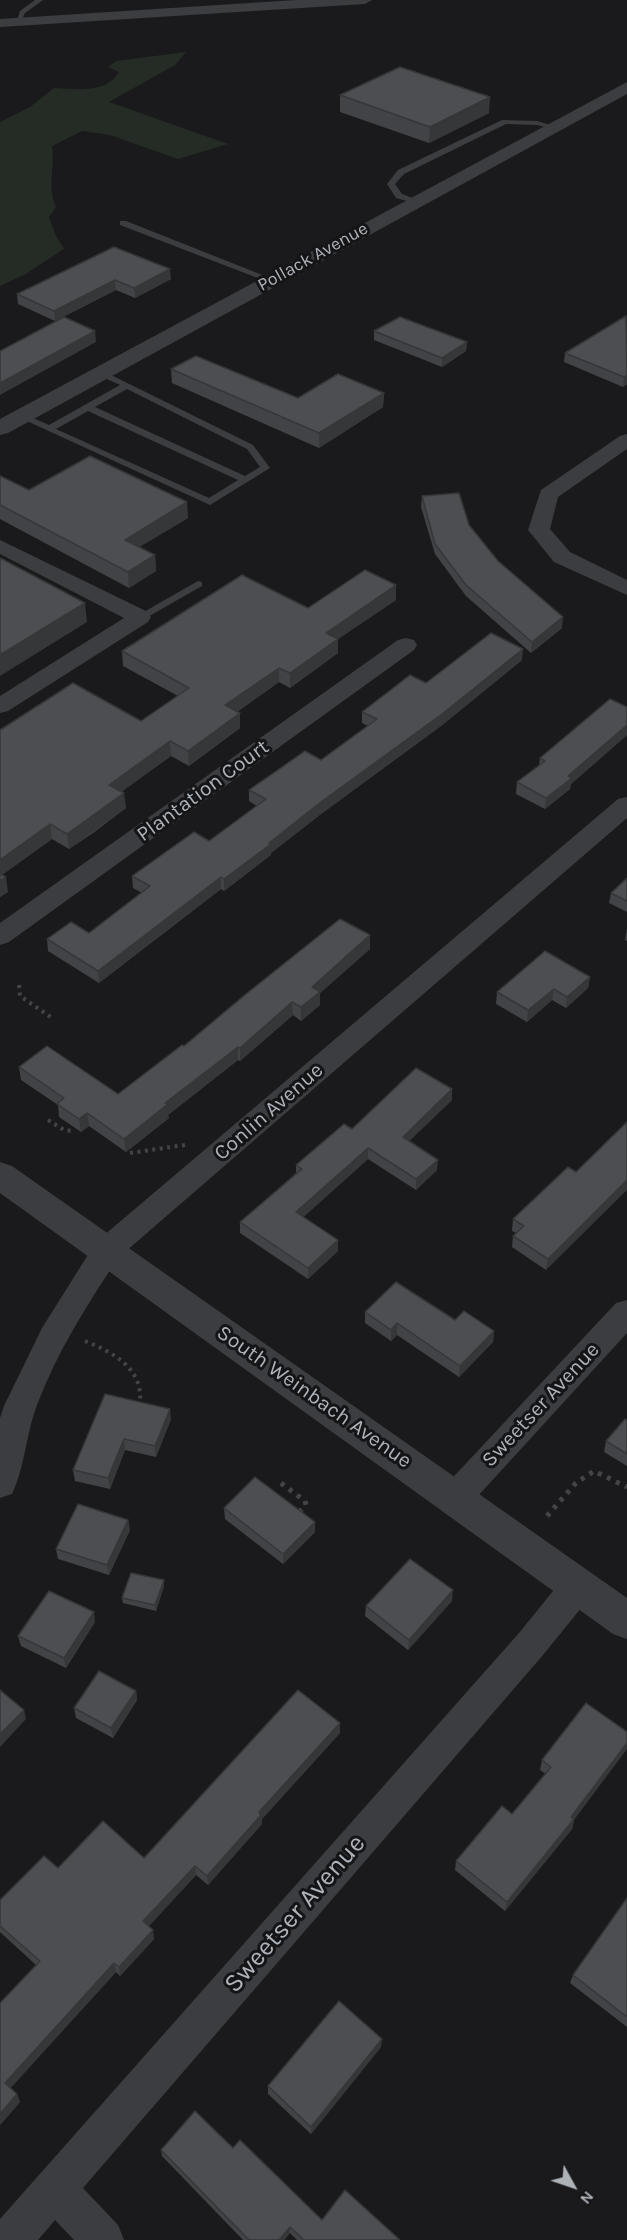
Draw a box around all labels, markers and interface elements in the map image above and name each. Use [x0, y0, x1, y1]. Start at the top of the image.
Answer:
street label: Pollack Avenue [254, 218, 372, 296]
street label: Plantation Court [132, 735, 274, 847]
street label: Conlin Avenue [209, 1058, 329, 1166]
street label: South Weinbach Avenue [212, 1320, 416, 1474]
street label: Sweetser Avenue [477, 1338, 605, 1472]
street label: Sweetser Avenue [218, 1829, 372, 1999]
north arrow [543, 2156, 603, 2216]
text: N [576, 2187, 598, 2208]

